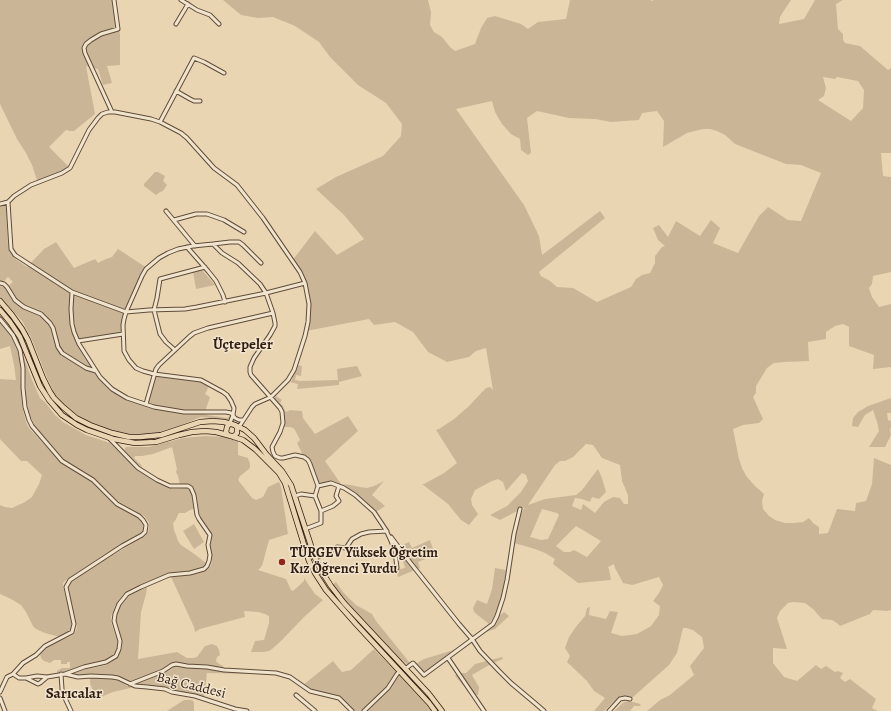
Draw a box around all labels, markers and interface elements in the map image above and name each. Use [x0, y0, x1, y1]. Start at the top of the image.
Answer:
district label: Üçtepeler [213, 336, 273, 354]
place label: TÜRGEV Yüksek Öğretim Kız Öğrenci Yurdu [290, 546, 438, 578]
marker: TÜRGEV Yüksek Öğretim Kız Öğrenci Yurdu [277, 557, 287, 567]
street label: Bağ Caddesi [155, 669, 227, 703]
district label: Sarıcalar [46, 685, 102, 703]

